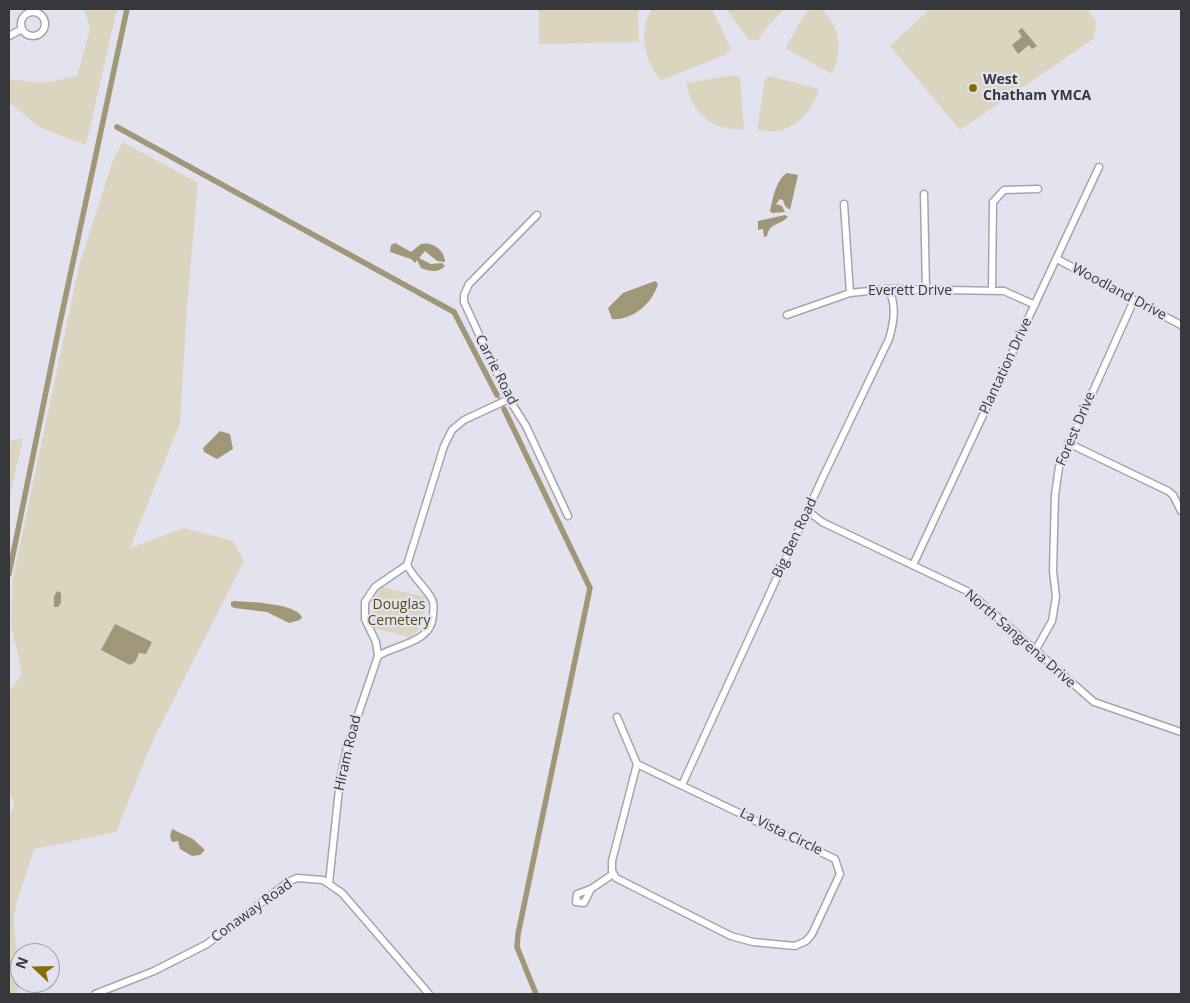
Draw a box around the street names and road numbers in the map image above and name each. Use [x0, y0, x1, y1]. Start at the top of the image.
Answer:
street label: Woodland Drive [1069, 260, 1169, 324]
street label: Everett Drive [868, 283, 952, 299]
street label: Plantation Drive [976, 315, 1036, 417]
street label: Carrie Road [471, 332, 521, 408]
street label: Forest Drive [1053, 389, 1099, 469]
street label: Big Ben Road [769, 495, 821, 581]
street label: North Sangrena Drive [961, 586, 1079, 692]
street label: Hiram Road [331, 713, 365, 793]
street label: La Vista Circle [737, 805, 825, 859]
street label: Conaway Road [208, 876, 296, 946]

